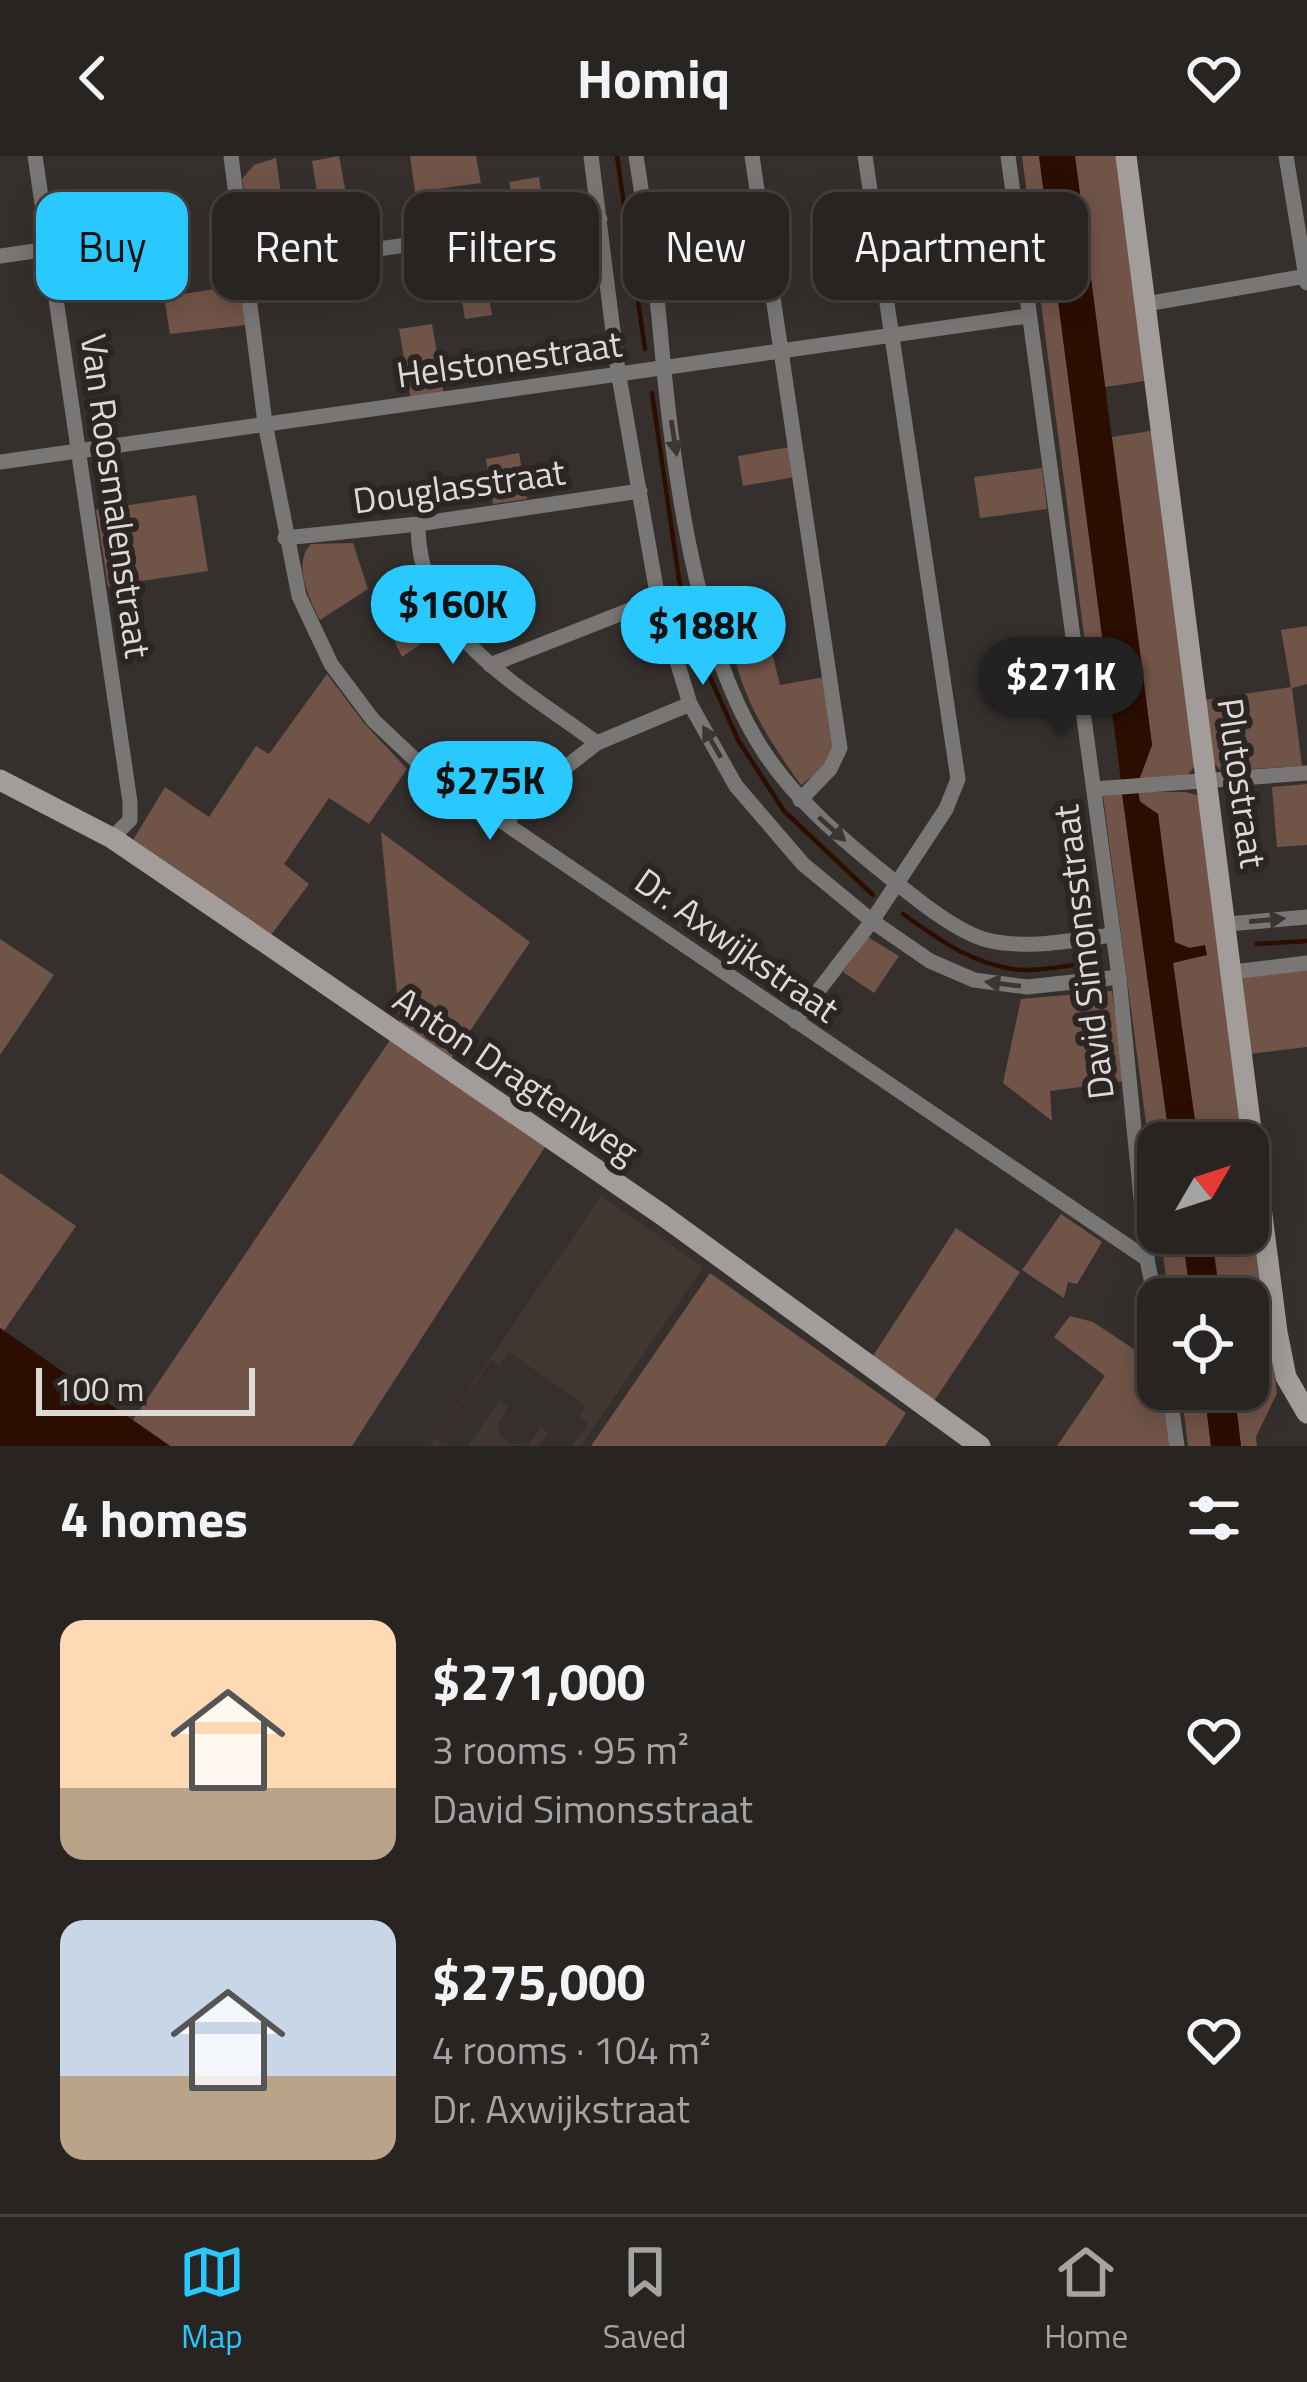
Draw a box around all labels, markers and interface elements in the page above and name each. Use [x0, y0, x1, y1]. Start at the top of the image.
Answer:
text: Homiq [577, 37, 730, 119]
icon: back [60, 45, 126, 111]
icon: heart [1181, 45, 1247, 111]
chip: Buy [36, 192, 188, 300]
chip: Rent [212, 192, 380, 300]
chip: Filters [404, 192, 599, 300]
chip: New [623, 192, 789, 300]
chip: Apartment [813, 192, 1088, 300]
street label: Helstonestraat [393, 315, 626, 402]
street label: Van Roosmalenstraat [67, 330, 166, 662]
one-way arrow [665, 420, 683, 458]
street label: Douglasstraat [349, 443, 569, 528]
pin: $160K [369, 565, 537, 667]
text: $160K [398, 574, 508, 633]
pin: $188K [619, 586, 787, 688]
text: $188K [648, 595, 758, 654]
pin: $271K [977, 637, 1145, 739]
text: $271K [1006, 646, 1116, 705]
street label: Plutostraat [1203, 694, 1282, 872]
one-way arrow [702, 726, 723, 759]
pin: $275K [406, 741, 574, 843]
text: $275K [435, 750, 545, 809]
street label: David Simonsstraat [1037, 801, 1128, 1102]
one-way arrow [817, 815, 847, 842]
street label: Dr. Axwijkstraat [624, 854, 851, 1036]
one-way arrow [1249, 910, 1286, 929]
street label: Anton Dragtenweg [382, 972, 650, 1177]
one-way arrow [984, 974, 1021, 993]
north arrow [1137, 1122, 1269, 1254]
map controls [1137, 1122, 1269, 1410]
button: locate [1137, 1278, 1269, 1410]
scale bar [36, 1362, 255, 1415]
text: 100 m [54, 1364, 144, 1414]
text: 4 homes [60, 1479, 248, 1557]
icon: filters [1181, 1485, 1247, 1551]
text: $271,000 [432, 1642, 645, 1720]
icon: home [156, 1668, 300, 1812]
icon: heart [1181, 1707, 1247, 1773]
text: 3 rooms · 95 m² [432, 1720, 689, 1779]
text: David Simonsstraat [432, 1779, 753, 1838]
text: $275,000 [432, 1942, 645, 2020]
icon: home [156, 1968, 300, 2112]
icon: heart [1181, 2007, 1247, 2073]
text: 4 rooms · 104 m² [432, 2020, 711, 2079]
text: Dr. Axwijkstraat [432, 2079, 690, 2138]
tab: Map [179, 2239, 245, 2361]
tab: Saved [603, 2239, 687, 2361]
tab: Home [1044, 2239, 1128, 2361]

